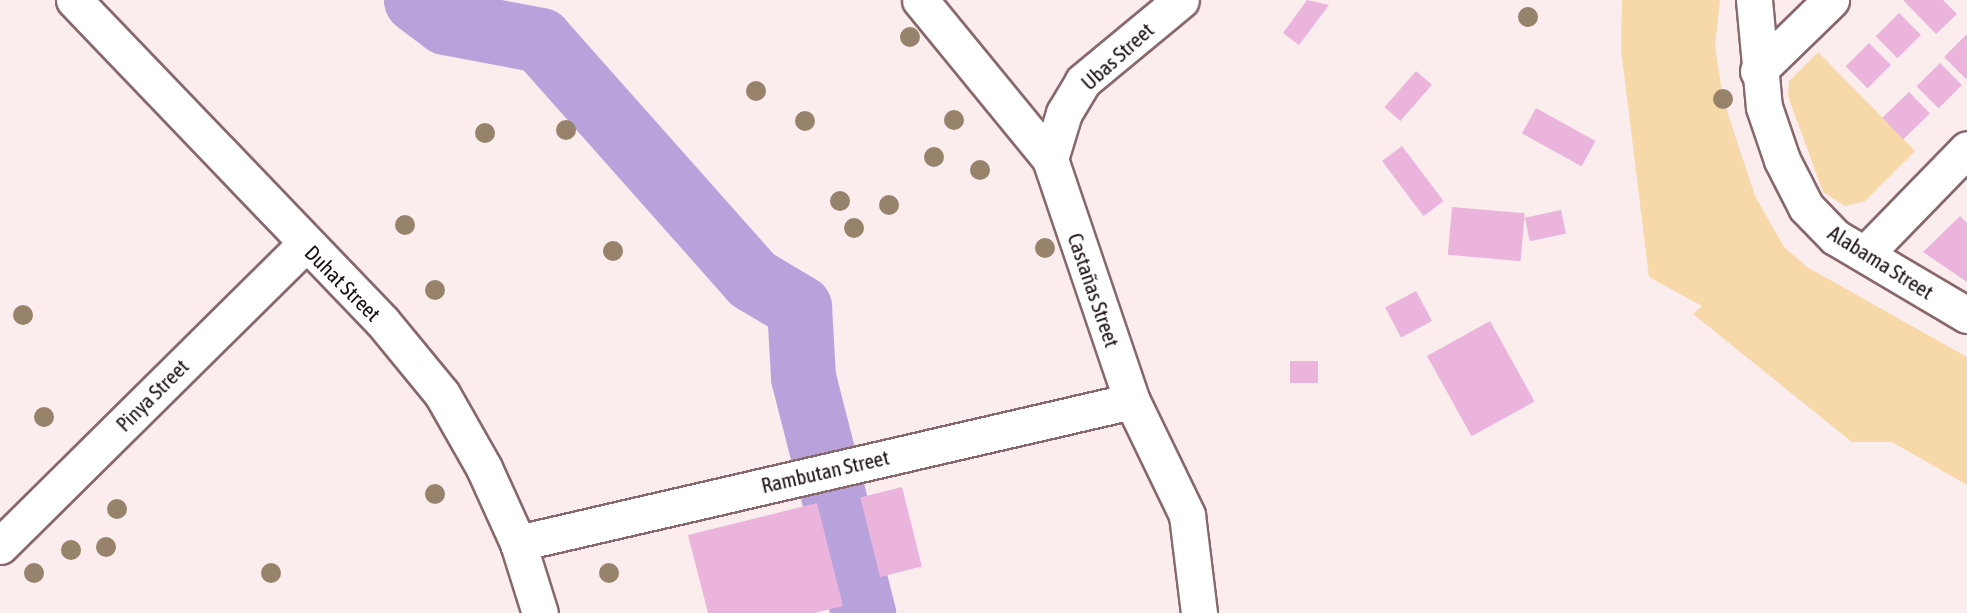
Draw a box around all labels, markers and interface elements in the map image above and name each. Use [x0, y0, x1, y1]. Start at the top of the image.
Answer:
street label: Ubas Street [1076, 17, 1158, 95]
street label: Alabama Street [1824, 220, 1938, 304]
street label: Castañas Street [1063, 230, 1125, 350]
street label: Duhat Street [300, 240, 386, 326]
street label: Pinya Street [111, 354, 193, 436]
street label: Rambutan Street [759, 444, 891, 498]

